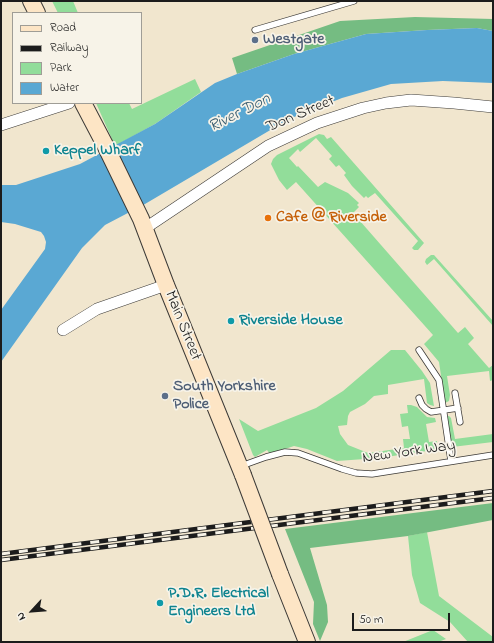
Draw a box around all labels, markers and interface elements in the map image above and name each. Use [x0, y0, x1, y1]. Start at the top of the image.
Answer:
legend [12, 12, 142, 104]
text: Road [50, 19, 76, 37]
place label: Westgate [263, 30, 324, 50]
marker: Westgate [250, 35, 260, 45]
text: Railway [50, 39, 88, 57]
text: Park [50, 59, 72, 77]
text: Water [50, 79, 79, 97]
water label: River Don [206, 90, 274, 138]
street label: Don Street [264, 92, 338, 138]
place label: Keppel Wharf [54, 141, 141, 161]
marker: Keppel Wharf [41, 146, 51, 156]
place label: Cafe @ Riverside [276, 208, 387, 228]
marker: Cafe @ Riverside [263, 213, 273, 223]
street label: Main Street [159, 288, 205, 364]
place label: Riverside House [239, 311, 343, 331]
marker: Riverside House [226, 316, 236, 326]
place label: South Yorkshire Police [173, 377, 276, 415]
marker: South Yorkshire Police [160, 391, 170, 401]
street label: New York Way [361, 437, 457, 469]
place label: P.D.R. Electrical Engineers Ltd [168, 584, 269, 622]
north arrow [12, 591, 52, 631]
marker: P.D.R. Electrical Engineers Ltd [155, 598, 165, 608]
scale bar [354, 605, 452, 631]
text: N [12, 609, 30, 623]
text: 50 m [359, 611, 383, 629]

